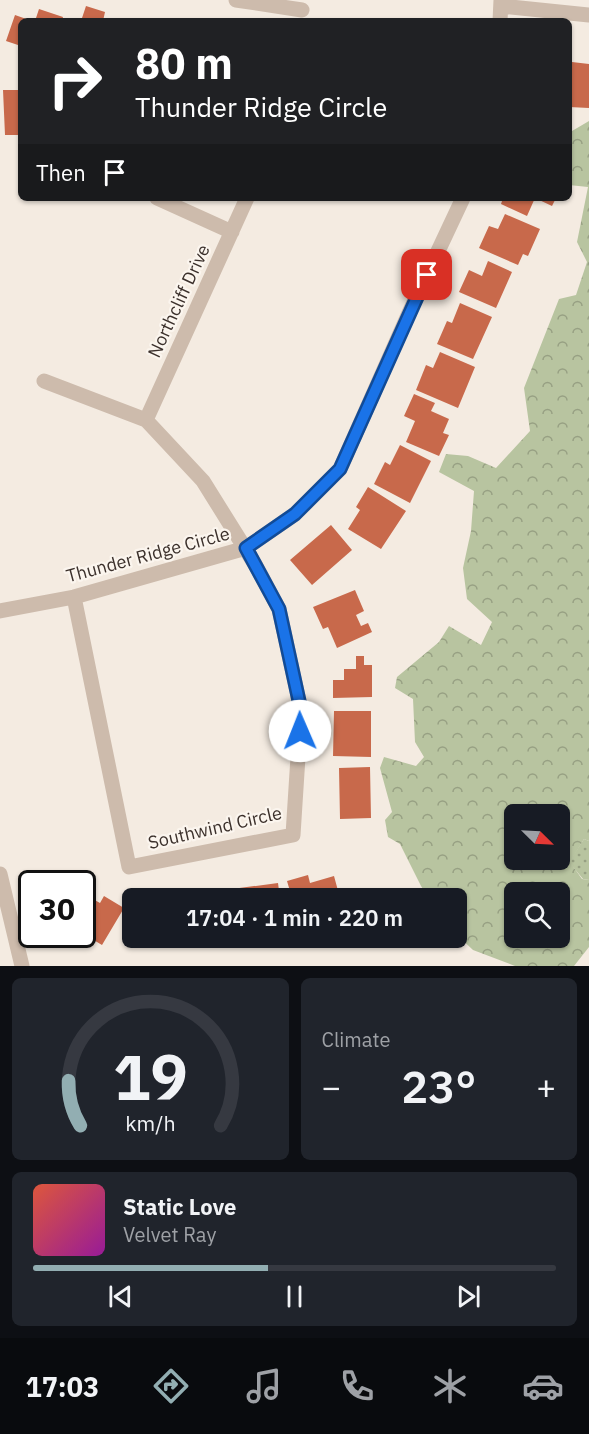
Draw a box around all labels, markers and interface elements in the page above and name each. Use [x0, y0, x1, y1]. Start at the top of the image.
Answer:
text: 80 m [135, 36, 233, 91]
icon: right [36, 42, 114, 120]
text: Thunder Ridge Circle [135, 89, 387, 124]
icon: arrive [98, 156, 131, 189]
text: Then [36, 158, 86, 187]
street label: Northcliff Drive [142, 240, 215, 361]
pin [401, 249, 452, 300]
icon: arrive [410, 258, 443, 291]
street label: Thunder Ridge Circle [64, 522, 232, 587]
position arrow [268, 699, 332, 763]
street label: Southwind Circle [146, 801, 284, 854]
north arrow [504, 804, 570, 870]
map controls [504, 804, 570, 948]
speed limit sign: 30 [18, 870, 96, 948]
button: search [504, 882, 570, 948]
text: 17:04 · 1 min · 220 m [186, 903, 403, 932]
text: Climate [322, 1026, 390, 1053]
text: 19 [113, 1036, 188, 1117]
text: 23° [401, 1057, 476, 1115]
text: − [322, 1065, 341, 1108]
text: + [536, 1065, 556, 1108]
text: km/h [125, 1109, 175, 1137]
text: Static Love [123, 1192, 236, 1221]
text: Velvet Ray [123, 1221, 216, 1248]
icon: previous [104, 1280, 137, 1313]
icon: pause [278, 1280, 311, 1313]
icon: next [452, 1280, 485, 1313]
icon: directions [150, 1365, 192, 1407]
icon: music [243, 1365, 285, 1407]
icon: phone [336, 1365, 378, 1407]
icon: climate [429, 1365, 471, 1407]
icon: car [522, 1365, 564, 1407]
text: 17:03 [25, 1369, 99, 1404]

